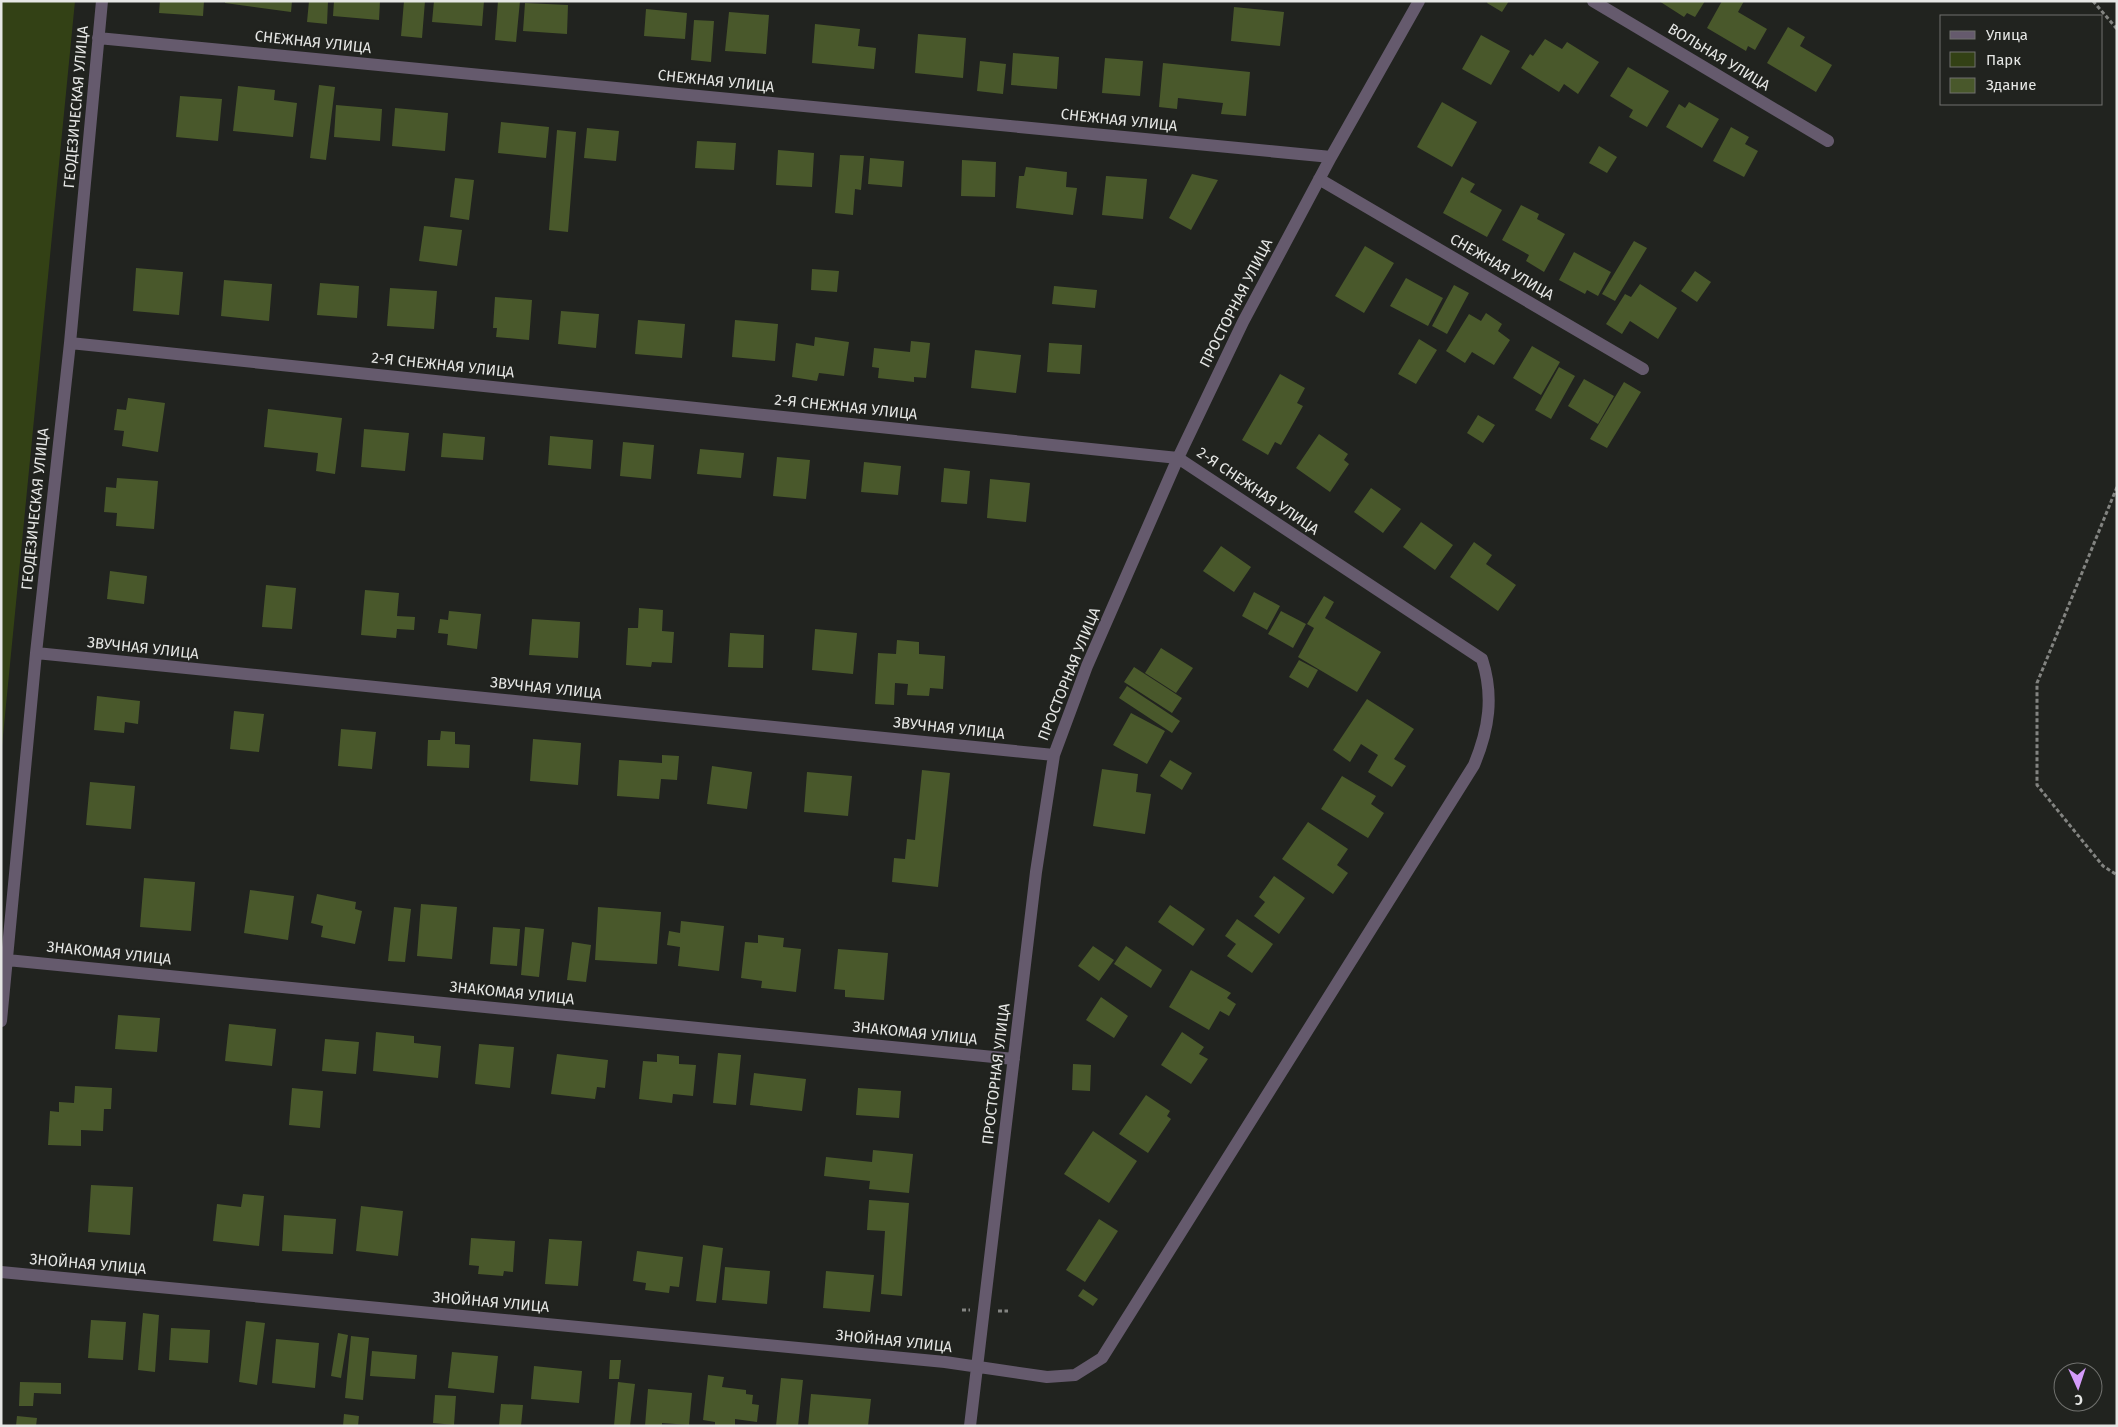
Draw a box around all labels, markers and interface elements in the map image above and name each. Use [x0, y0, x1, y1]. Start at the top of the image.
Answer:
legend [1940, 15, 2103, 105]
street label: ВОЛЬНАЯ УЛИЦА [1665, 19, 1774, 95]
street label: ГЕОДЕЗИЧЕСКАЯ УЛИЦА [60, 25, 92, 189]
text: Улица [1986, 26, 2028, 44]
street label: СНЕЖНАЯ УЛИЦА [254, 27, 373, 57]
text: Парк [1986, 51, 2021, 69]
street label: СНЕЖНАЯ УЛИЦА [657, 66, 776, 96]
text: Здание [1986, 76, 2036, 94]
street label: СНЕЖНАЯ УЛИЦА [1060, 105, 1179, 135]
street label: СНЕЖНАЯ УЛИЦА [1447, 230, 1558, 304]
street label: ПРОСТОРНАЯ УЛИЦА [1196, 235, 1276, 370]
street label: 2-Я СНЕЖНАЯ УЛИЦА [371, 349, 516, 381]
street label: 2-Я СНЕЖНАЯ УЛИЦА [774, 391, 919, 423]
street label: ГЕОДЕЗИЧЕСКАЯ УЛИЦА [18, 427, 53, 591]
street label: 2-Я СНЕЖНАЯ УЛИЦА [1193, 443, 1323, 539]
street label: ПРОСТОРНАЯ УЛИЦА [1034, 604, 1104, 743]
street label: ЗВУЧНАЯ УЛИЦА [86, 633, 200, 663]
street label: ЗВУЧНАЯ УЛИЦА [489, 673, 603, 703]
street label: ЗВУЧНАЯ УЛИЦА [892, 713, 1006, 743]
street label: ЗНАКОМАЯ УЛИЦА [46, 938, 173, 969]
street label: ЗНАКОМАЯ УЛИЦА [449, 978, 576, 1009]
street label: ПРОСТОРНАЯ УЛИЦА [978, 1002, 1014, 1146]
street label: ЗНАКОМАЯ УЛИЦА [852, 1018, 979, 1049]
street label: ЗНОЙНАЯ УЛИЦА [29, 1250, 147, 1278]
street label: ЗНОЙНАЯ УЛИЦА [432, 1288, 550, 1316]
street label: ЗНОЙНАЯ УЛИЦА [835, 1326, 953, 1356]
north arrow [2053, 1362, 2103, 1412]
text: С [2074, 1391, 2083, 1408]

